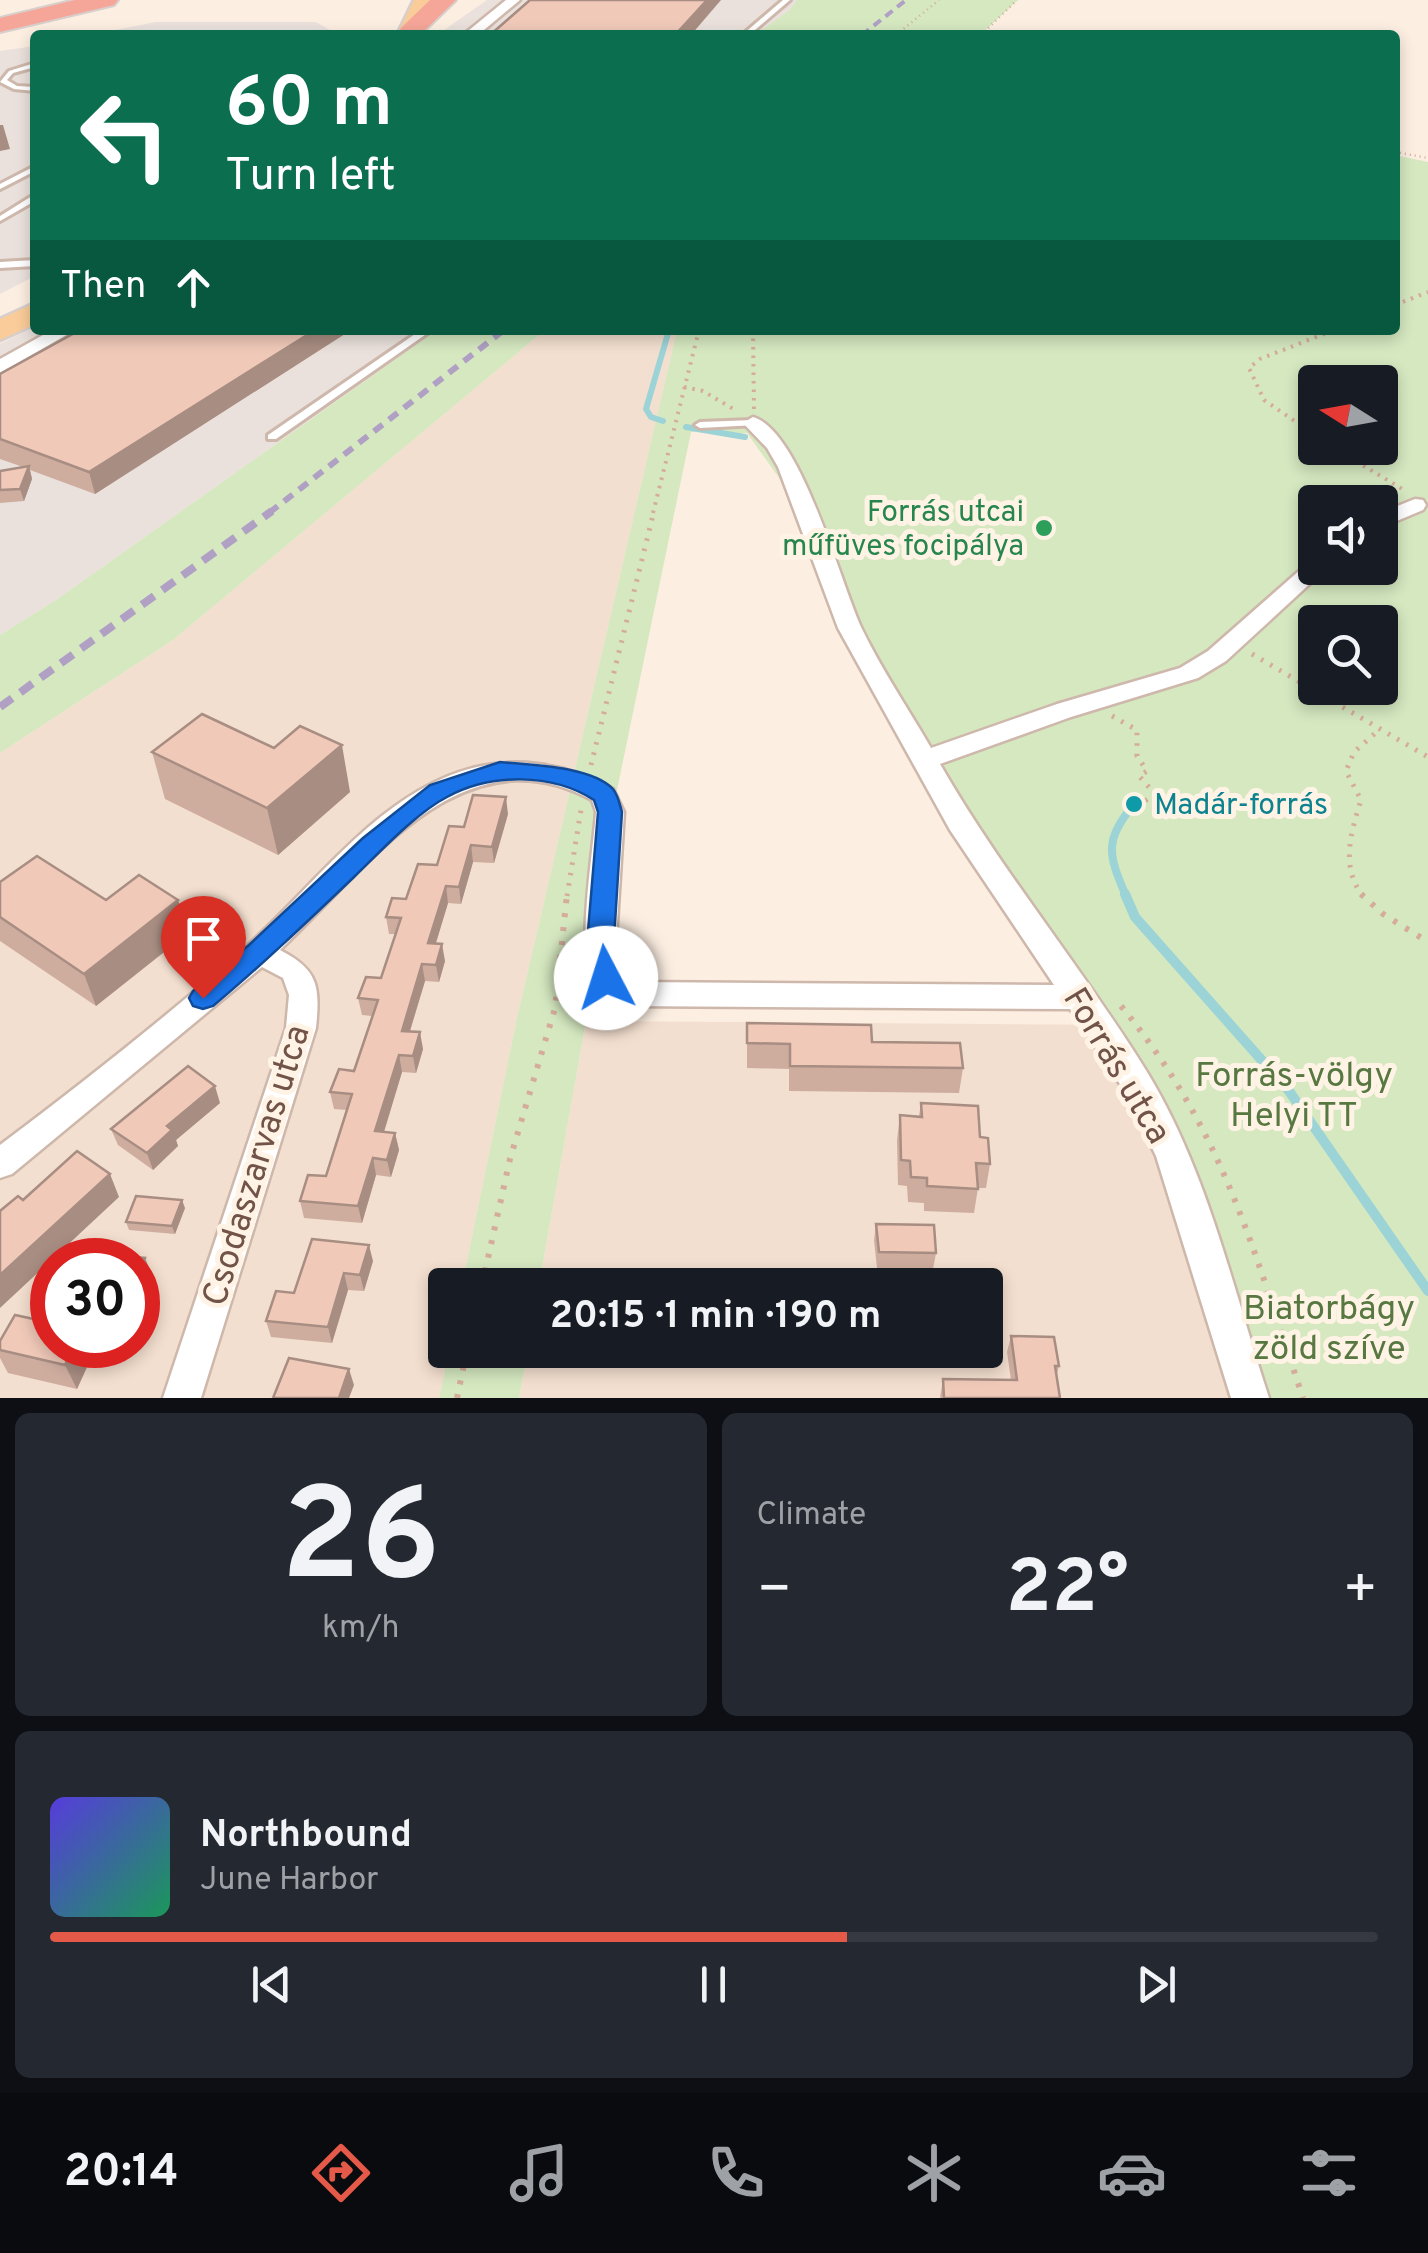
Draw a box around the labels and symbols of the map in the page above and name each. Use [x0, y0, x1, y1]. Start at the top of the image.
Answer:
north arrow [1298, 365, 1398, 465]
place label: Forrás utcai műfüves focipálya [782, 495, 1024, 566]
marker: Forrás utcai műfüves focipálya [1033, 517, 1055, 539]
place label: Madár-forrás [1154, 788, 1328, 825]
marker: Madár-forrás [1123, 793, 1145, 815]
pin [161, 896, 246, 999]
position arrow [554, 926, 658, 1030]
street label: Forrás utca [1052, 980, 1179, 1153]
street label: Csodaszarvas utca [194, 1020, 322, 1312]
park label: Forrás-völgy Helyi TT [1195, 1055, 1393, 1139]
speed limit sign: 30 [30, 1238, 160, 1368]
park label: Biatorbágy zöld szíve [1243, 1288, 1415, 1372]

